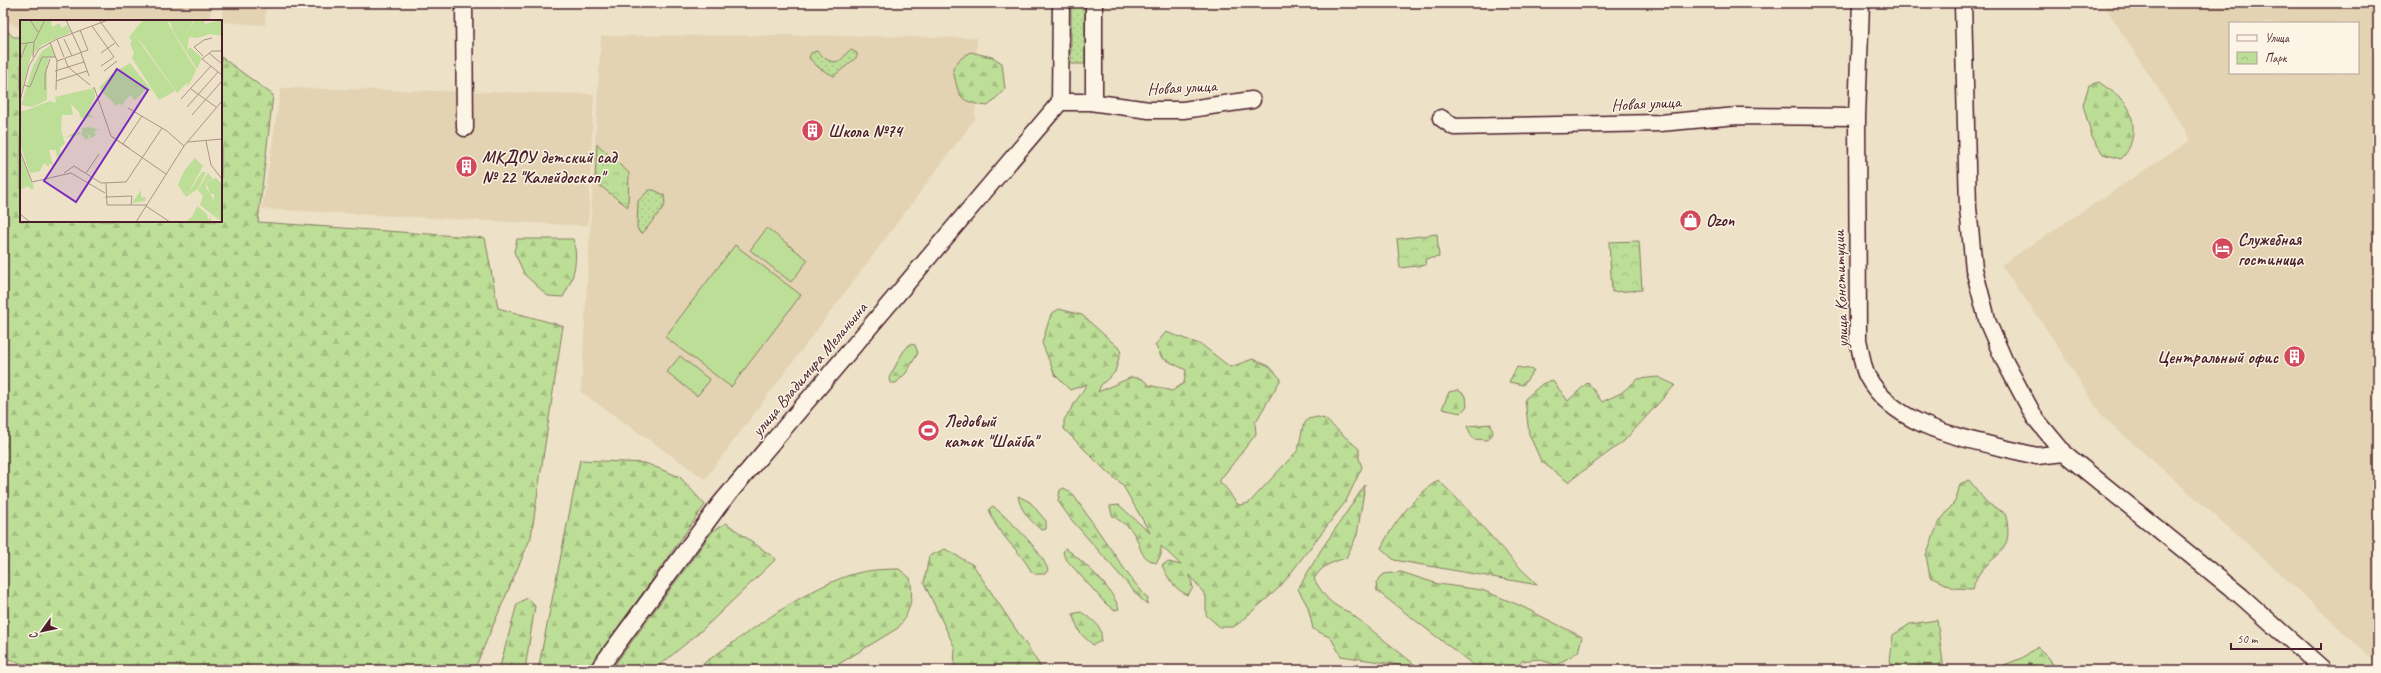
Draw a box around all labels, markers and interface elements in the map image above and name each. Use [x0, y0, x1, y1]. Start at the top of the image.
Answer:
inset map [20, 20, 222, 222]
legend [2229, 22, 2359, 74]
text: Улица [2265, 30, 2290, 46]
text: Парк [2265, 50, 2288, 66]
street label: Новая улица [1147, 75, 1219, 100]
street label: Новая улица [1611, 91, 1683, 116]
building icon: Школа №74 [800, 118, 826, 144]
place label: Школа №74 [828, 121, 904, 142]
place label: МКДОУ детский сад № 22 "Калейдоскоп" [482, 147, 619, 188]
building icon: МКДОУ детский сад № 22 "Калейдоскоп" [453, 154, 479, 180]
shop icon: Ozon [1677, 207, 1703, 233]
place label: Ozon [1706, 210, 1736, 231]
street label: улица Конституции [1828, 228, 1853, 349]
place label: Служебная гостиница [2238, 229, 2304, 270]
hotel icon: Служебная гостиница [2210, 236, 2236, 262]
street label: улица Владимира Меланьина [746, 297, 872, 441]
building icon: Центральный офис [2281, 344, 2307, 370]
place label: Центральный офис [2157, 347, 2279, 368]
place label: Ледовый каток "Шайба" [944, 411, 1042, 452]
sports icon: Ледовый каток "Шайба" [915, 418, 941, 444]
north arrow [22, 611, 62, 651]
scale bar [2231, 625, 2321, 651]
text: С [25, 629, 41, 643]
text: 50 m [2237, 631, 2259, 647]

